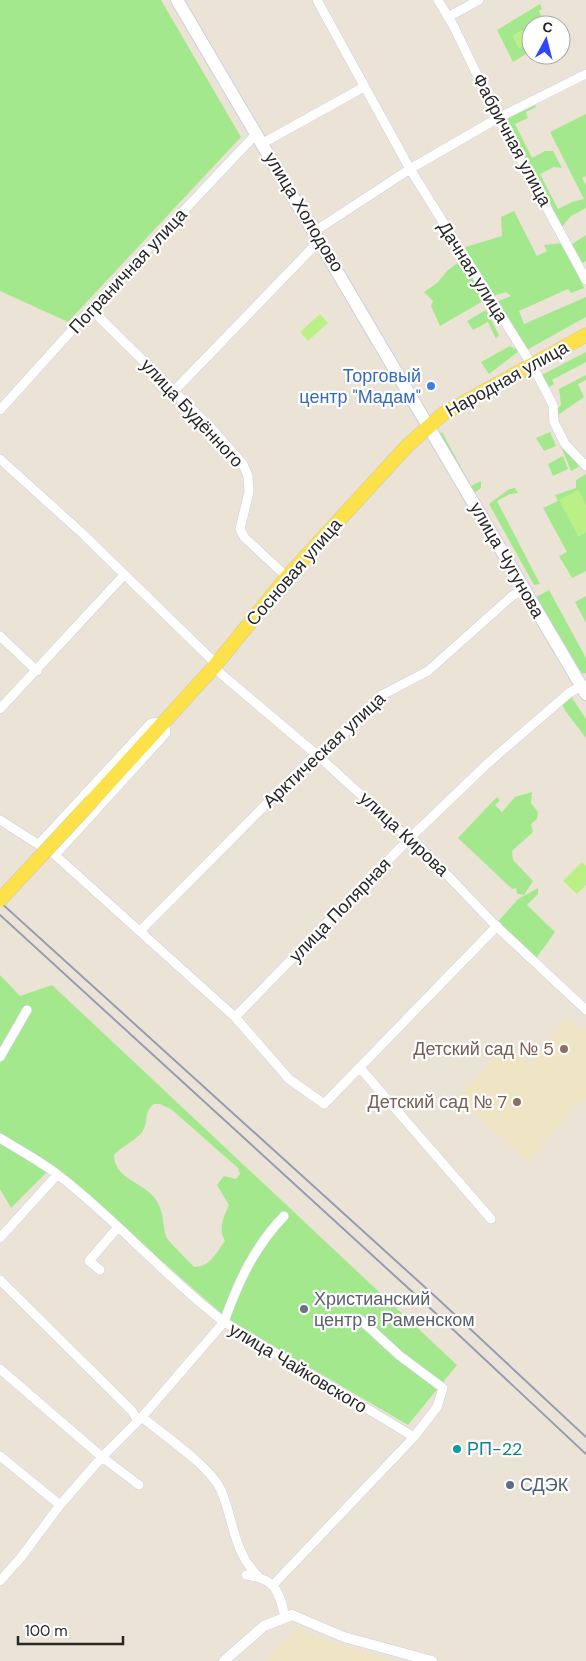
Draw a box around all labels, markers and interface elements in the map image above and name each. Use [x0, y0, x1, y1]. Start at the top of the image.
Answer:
north arrow [521, 15, 571, 65]
text: С [541, 18, 554, 37]
street label: Фабричная улица [467, 69, 558, 212]
street label: улица Холодово [259, 148, 349, 276]
street label: Пограничная улица [64, 203, 193, 339]
street label: Дачная улица [432, 217, 514, 328]
street label: Народная улица [441, 335, 574, 423]
street label: улица Будённого [135, 353, 249, 473]
place label: Торговый центр "Мадам" [299, 364, 421, 409]
marker: Торговый центр "Мадам" [425, 380, 437, 392]
street label: улица Чугунова [464, 498, 550, 623]
street label: Сосновая улица [241, 512, 348, 631]
street label: Арктическая улица [258, 686, 391, 813]
street label: улица Кирова [354, 786, 455, 882]
street label: улица Полярная [284, 852, 396, 968]
place label: Детский сад № 5 [413, 1037, 554, 1061]
marker: Детский сад № 5 [558, 1043, 570, 1055]
place label: Детский сад № 7 [368, 1090, 507, 1114]
marker: Детский сад № 7 [511, 1096, 523, 1108]
place label: Христианский центр в Раменском [314, 1287, 475, 1332]
marker: Христианский центр в Раменском [298, 1303, 310, 1315]
street label: улица Чайковского [225, 1317, 371, 1419]
place label: РП-22 [467, 1437, 522, 1461]
marker: РП-22 [451, 1443, 463, 1455]
place label: СДЭК [520, 1473, 569, 1497]
marker: СДЭК [504, 1479, 516, 1491]
scale bar [18, 1614, 122, 1646]
text: 100 m [25, 1621, 68, 1641]

